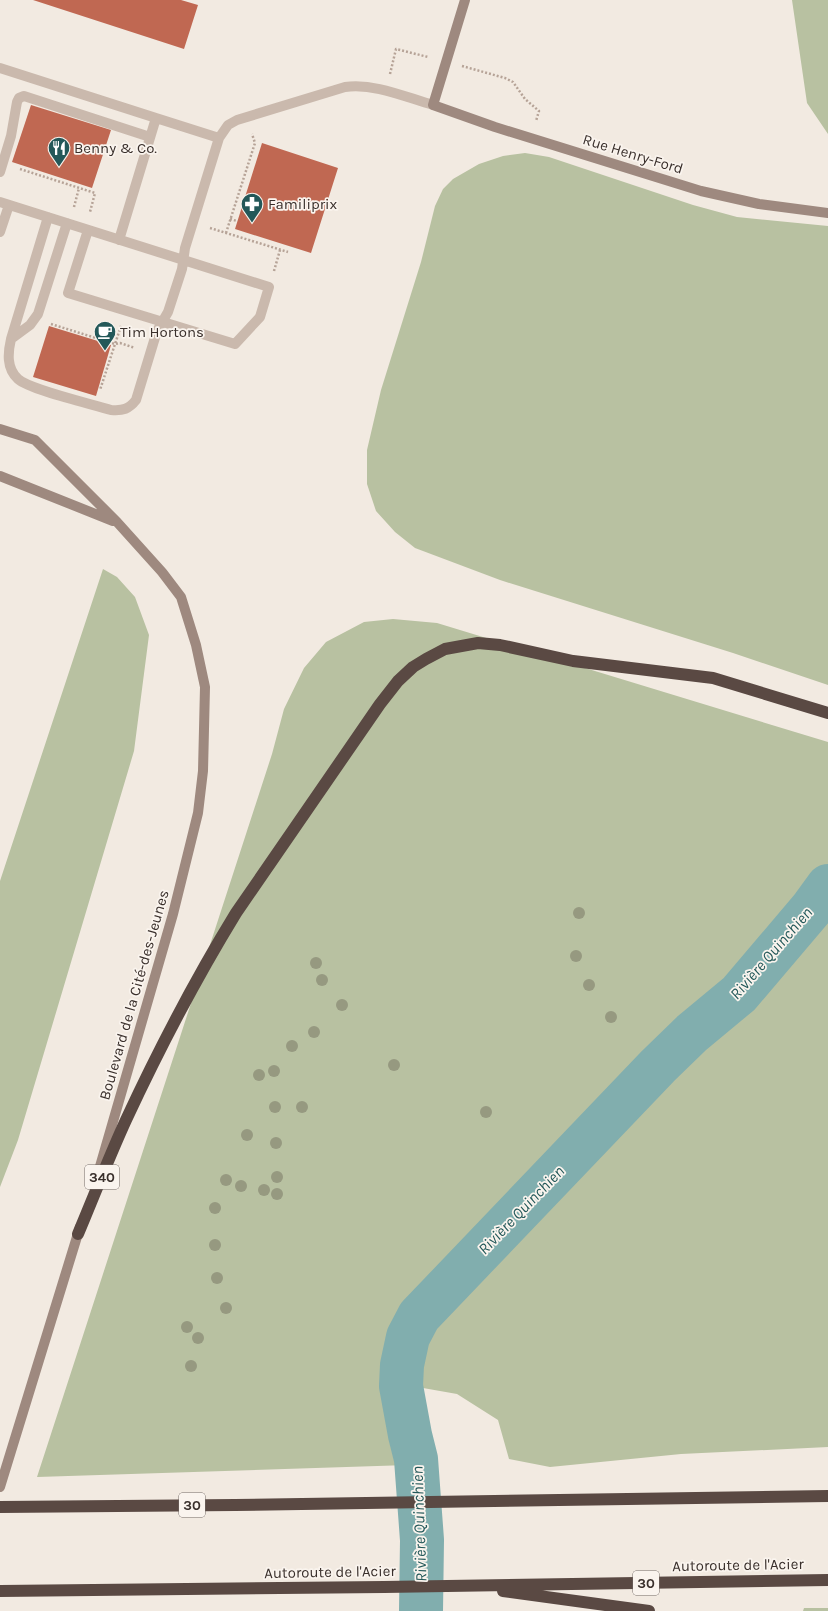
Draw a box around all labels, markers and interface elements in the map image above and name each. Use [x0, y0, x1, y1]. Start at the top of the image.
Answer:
street label: Rue Henry-Ford [581, 130, 685, 178]
restaurant icon: Benny & Co. [46, 135, 72, 168]
place label: Benny & Co. [74, 139, 157, 157]
pharmacy icon: Familiprix [239, 191, 265, 224]
place label: Familiprix [268, 195, 338, 213]
cafe icon: Tim Hortons [92, 319, 118, 352]
place label: Tim Hortons [120, 323, 204, 341]
street label: Boulevard de la Cité-des-Jeunes [95, 888, 173, 1102]
water label: Rivière Quinchien [726, 903, 816, 1003]
water label: Rivière Quinchien [474, 1162, 568, 1258]
road number: 340 [85, 1165, 119, 1189]
water label: Rivière Quinchien [407, 1466, 431, 1582]
road number: 30 [179, 1493, 205, 1517]
street label: Autoroute de l'Acier [672, 1555, 804, 1575]
street label: Autoroute de l'Acier [264, 1562, 396, 1582]
road number: 30 [633, 1571, 659, 1595]

